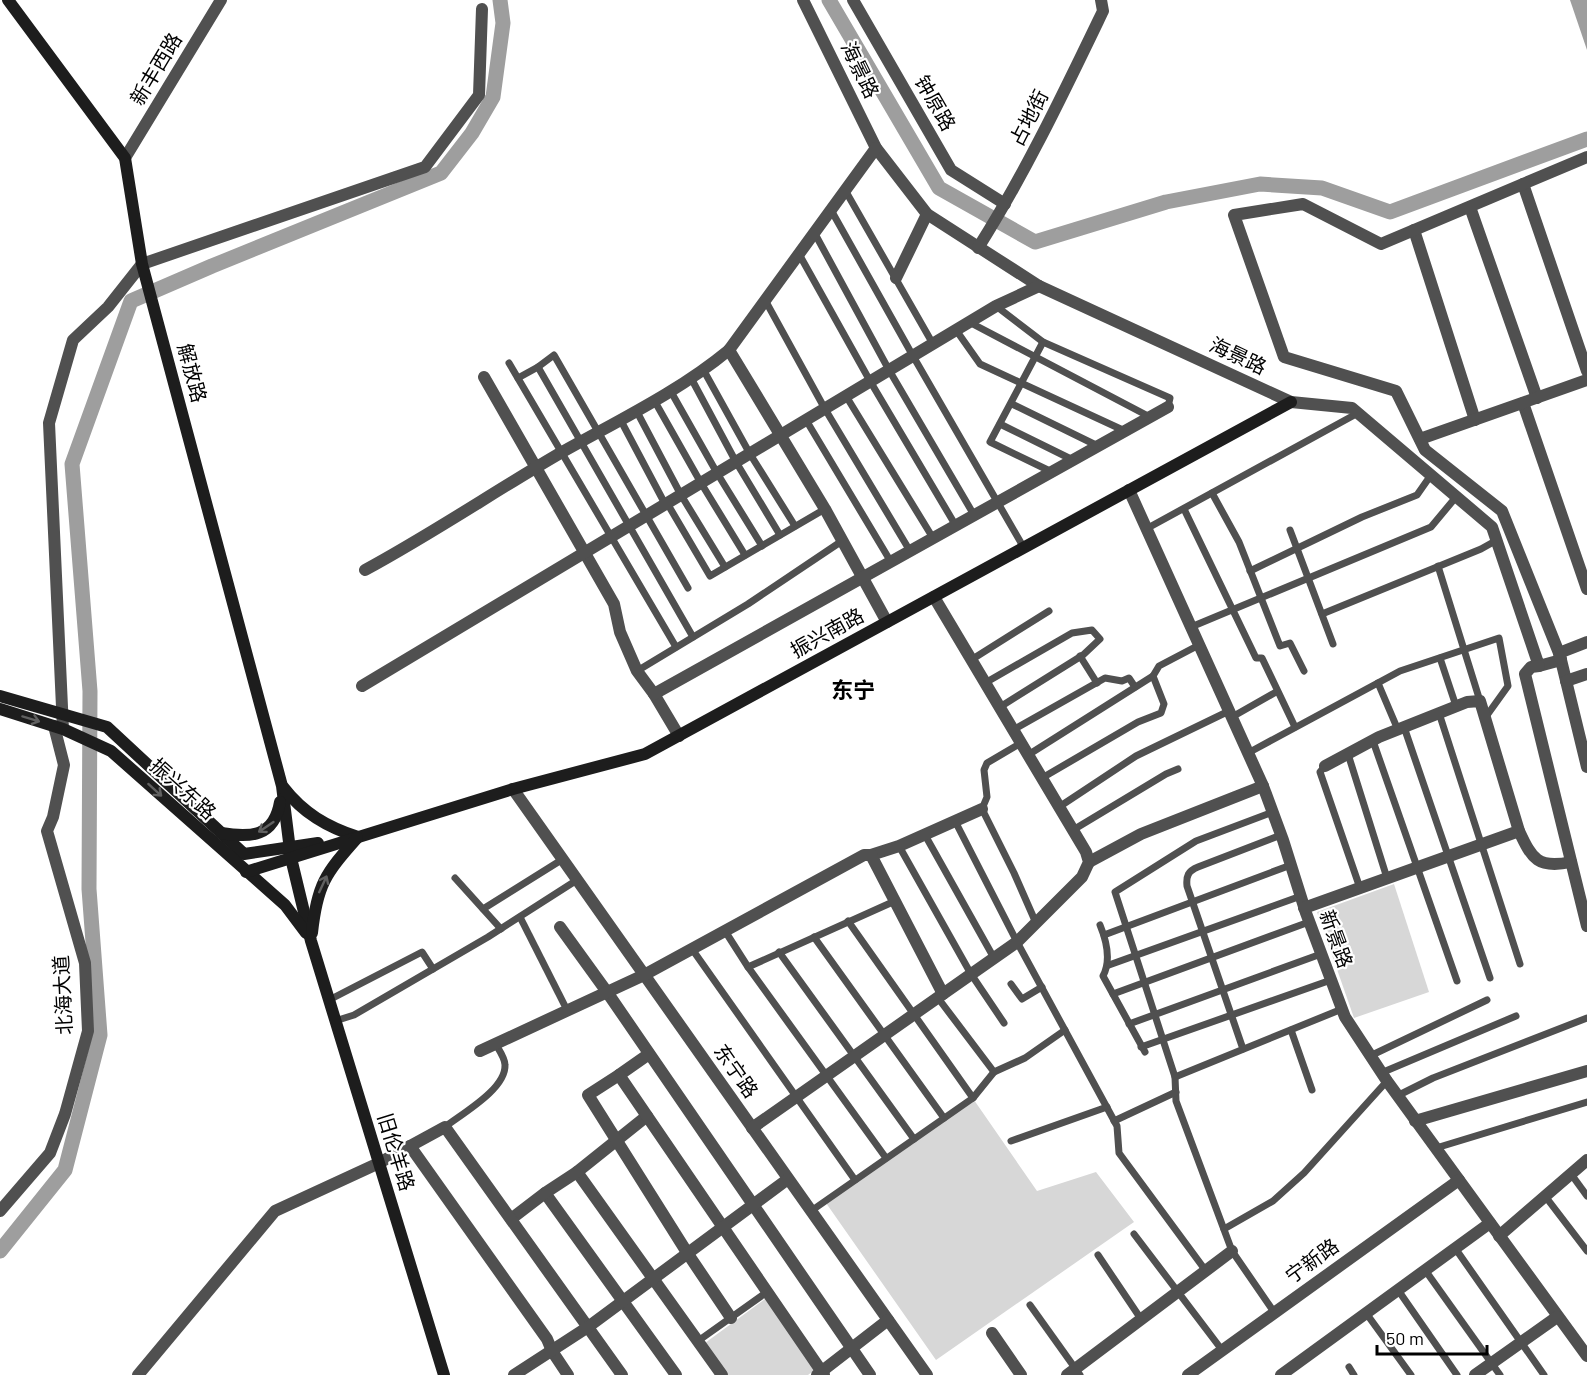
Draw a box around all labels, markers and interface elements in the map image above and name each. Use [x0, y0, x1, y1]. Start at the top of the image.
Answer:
street label: 新丰西路 [124, 28, 186, 109]
street label: 海景路 [837, 37, 885, 102]
street label: 钟原路 [910, 71, 961, 134]
street label: 占地街 [1004, 85, 1052, 150]
street label: 海景路 [1206, 332, 1271, 379]
street label: 解放路 [174, 341, 212, 405]
street label: 振兴南路 [786, 602, 867, 662]
district label: 东宁 [831, 676, 875, 702]
one-way arrow [21, 714, 40, 725]
street label: 振兴东路 [146, 753, 221, 824]
one-way arrow [147, 783, 162, 797]
one-way arrow [257, 821, 274, 834]
one-way arrow [317, 876, 329, 894]
street label: 新景路 [1315, 906, 1358, 971]
street label: 北海大道 [48, 954, 76, 1036]
street label: 东宁路 [710, 1039, 764, 1102]
street label: 旧伦羊路 [374, 1110, 420, 1193]
street label: 宁新路 [1280, 1233, 1343, 1288]
scale bar [1377, 1318, 1486, 1356]
text: 50 m [1386, 1327, 1424, 1349]

